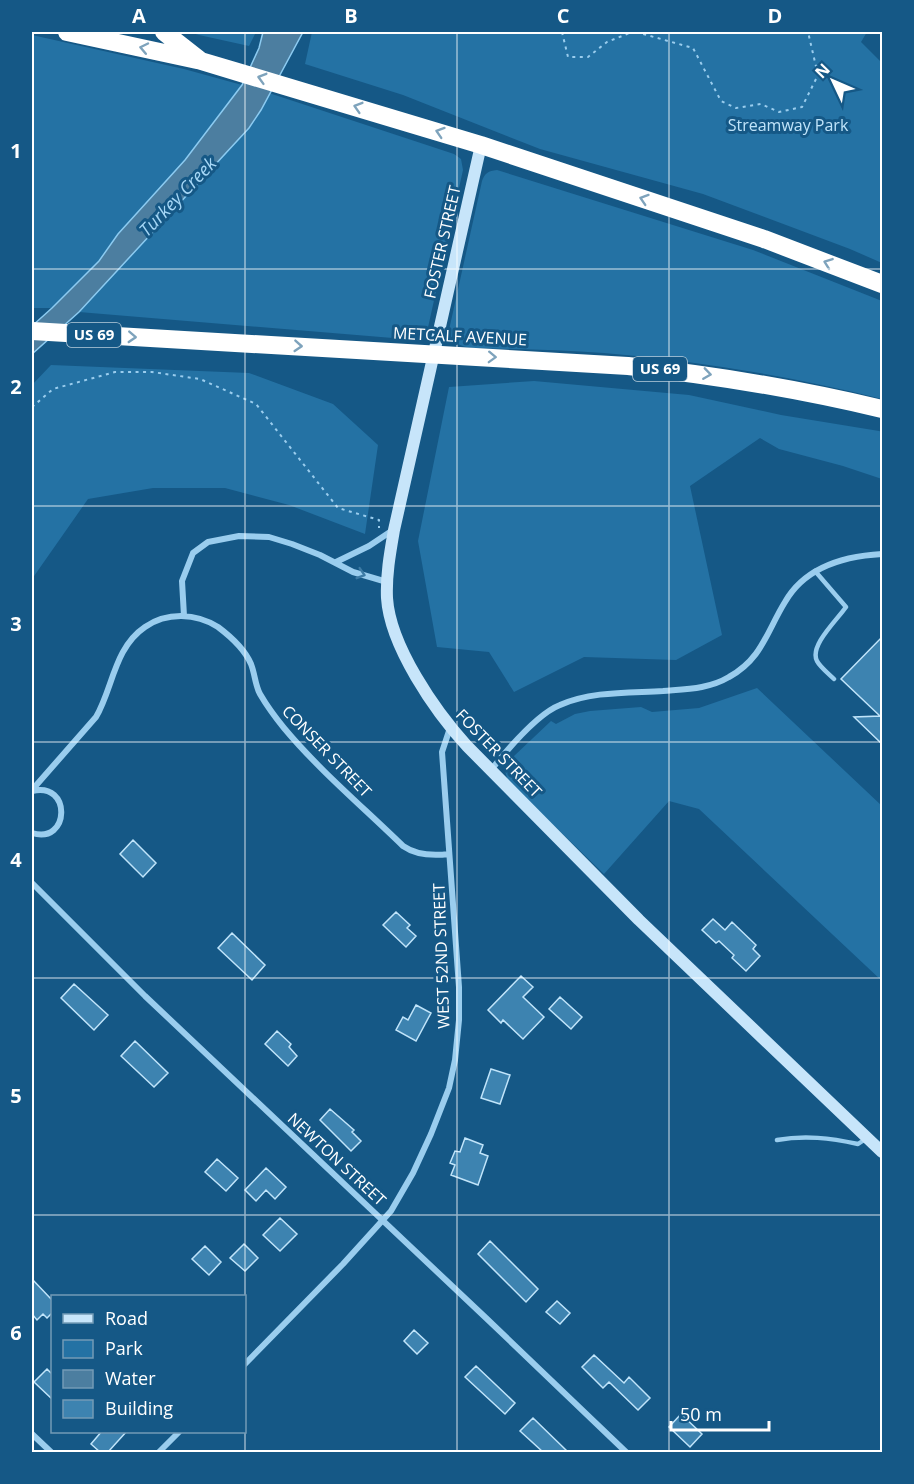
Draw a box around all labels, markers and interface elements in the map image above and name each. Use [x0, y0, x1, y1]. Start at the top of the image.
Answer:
text: A [132, 2, 146, 29]
text: B [344, 2, 358, 29]
text: C [557, 2, 570, 29]
text: D [768, 2, 782, 29]
one-way arrow [139, 42, 149, 55]
north arrow [803, 51, 863, 111]
text: N [810, 58, 835, 83]
one-way arrow [257, 73, 268, 85]
one-way arrow [354, 102, 364, 114]
park label: Streamway Park [728, 114, 849, 136]
one-way arrow [435, 127, 446, 139]
text: 1 [10, 137, 22, 164]
water label: Turkey Creek [133, 151, 222, 241]
street label: FOSTER STREET [418, 183, 466, 301]
one-way arrow [639, 194, 650, 206]
one-way arrow [823, 257, 834, 270]
street label: METCALF AVENUE [392, 322, 528, 350]
road number: US 69 [67, 323, 121, 347]
one-way arrow [127, 330, 136, 343]
one-way arrow [293, 340, 302, 353]
one-way arrow [487, 351, 496, 364]
road number: US 69 [633, 357, 687, 381]
one-way arrow [702, 368, 712, 380]
text: 2 [10, 373, 22, 400]
one-way arrow [355, 567, 366, 579]
text: 3 [10, 610, 22, 637]
street label: CONSER STREET [277, 700, 377, 802]
street label: FOSTER STREET [451, 704, 547, 802]
text: 4 [10, 846, 22, 873]
street label: WEST 52ND STREET [427, 883, 455, 1029]
text: 5 [10, 1082, 22, 1109]
street label: NEWTON STREET [283, 1108, 391, 1211]
legend [51, 1295, 246, 1433]
text: Road [105, 1306, 148, 1330]
text: 6 [10, 1319, 22, 1346]
text: Park [105, 1336, 143, 1360]
text: Water [105, 1366, 156, 1390]
scale bar [671, 1394, 768, 1432]
text: Building [105, 1396, 173, 1420]
text: 50 m [680, 1402, 722, 1426]

